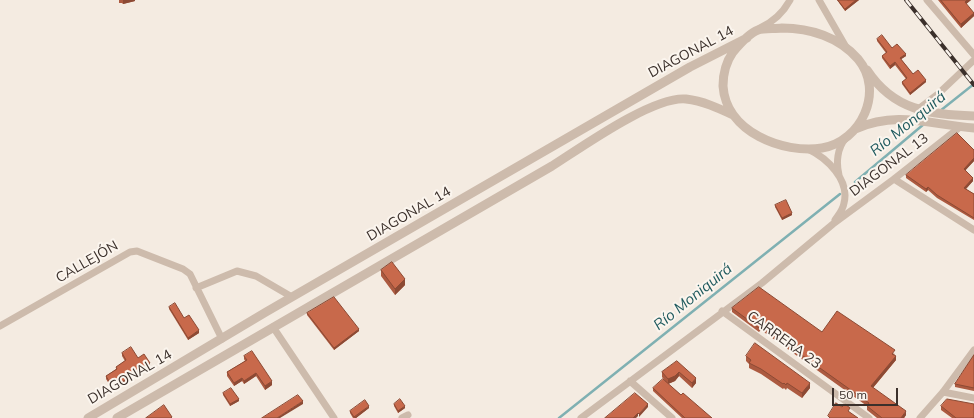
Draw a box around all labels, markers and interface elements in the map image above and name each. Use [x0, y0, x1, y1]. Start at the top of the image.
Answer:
street label: DIAGONAL 14 [646, 23, 736, 81]
water label: Río Monquirá [866, 88, 950, 160]
street label: DIAGONAL 13 [846, 130, 932, 200]
street label: DIAGONAL 14 [364, 183, 454, 245]
street label: CALLEJÓN [53, 237, 121, 287]
water label: Río Moniquirá [650, 260, 736, 334]
street label: CARRERA 23 [744, 307, 824, 373]
street label: DIAGONAL 14 [85, 346, 175, 408]
scale bar [834, 380, 900, 406]
text: 50 m [839, 387, 867, 402]

